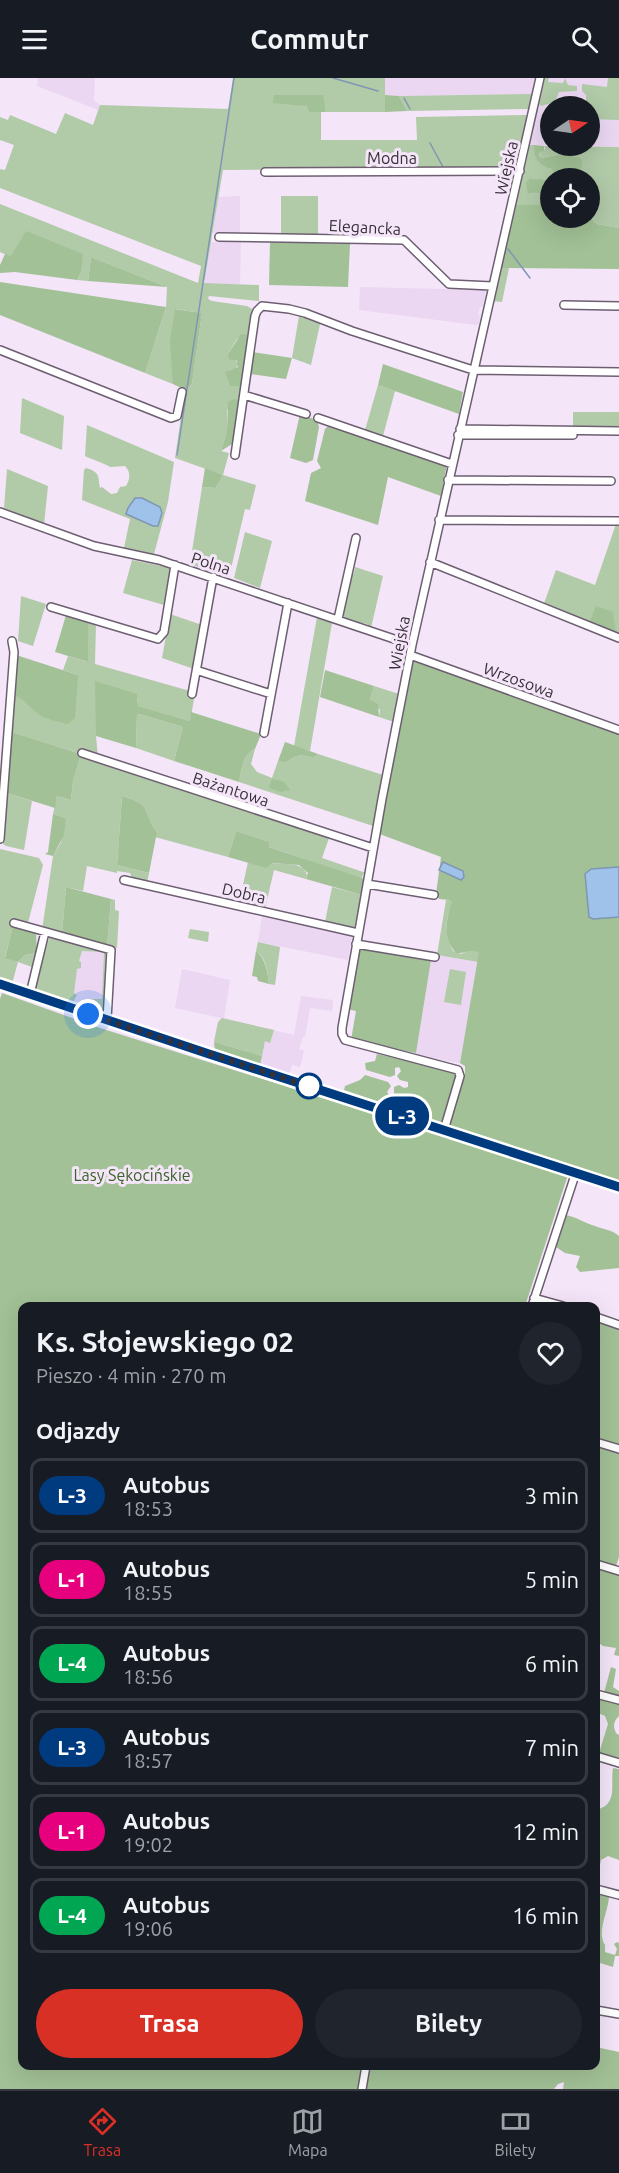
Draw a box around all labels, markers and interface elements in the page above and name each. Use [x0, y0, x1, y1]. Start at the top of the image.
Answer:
icon: menu [18, 23, 51, 56]
icon: search [568, 23, 601, 56]
text: Commutr [250, 24, 369, 54]
north arrow [540, 96, 600, 156]
map controls [540, 96, 600, 228]
street label: Wiejska [491, 139, 521, 197]
street label: Modna [367, 149, 417, 167]
button: locate [540, 168, 600, 228]
street label: Elegancka [328, 216, 402, 238]
street label: Polna [189, 548, 233, 578]
street label: Wiejska [385, 614, 413, 672]
street label: Wrzosowa [481, 659, 557, 701]
street label: Bażantowa [191, 768, 271, 810]
street label: Dobra [220, 879, 268, 907]
your location [73, 999, 103, 1029]
unlabelled marker [296, 1073, 322, 1099]
line badge: L-3 [368, 1096, 436, 1136]
text: L-3 [387, 1104, 417, 1128]
park label: Lasy Sękocińskie [73, 1166, 191, 1184]
button: heart [519, 1322, 582, 1385]
text: Ks. Słojewskiego 02 [36, 1326, 294, 1357]
text: Pieszo · 4 min · 270 m [36, 1364, 226, 1387]
text: Odjazdy [36, 1418, 120, 1443]
text: Autobus [123, 1472, 210, 1497]
text: L-3 [57, 1483, 87, 1507]
text: 3 min [525, 1483, 579, 1508]
text: 18:53 [123, 1497, 173, 1520]
text: Autobus [123, 1556, 210, 1581]
text: L-1 [57, 1567, 87, 1591]
text: 5 min [525, 1567, 579, 1592]
text: 18:55 [123, 1581, 173, 1604]
text: Autobus [123, 1640, 210, 1665]
text: L-4 [57, 1651, 87, 1675]
text: 6 min [525, 1651, 579, 1676]
text: 18:56 [123, 1665, 173, 1688]
text: Autobus [123, 1724, 210, 1749]
text: L-3 [57, 1735, 87, 1759]
text: 7 min [525, 1735, 579, 1760]
text: 18:57 [123, 1749, 173, 1772]
text: Autobus [123, 1808, 210, 1833]
text: L-1 [57, 1819, 87, 1843]
text: 12 min [512, 1819, 579, 1844]
text: 19:02 [123, 1833, 173, 1856]
text: Autobus [123, 1892, 210, 1917]
text: L-4 [57, 1903, 87, 1927]
text: 16 min [512, 1903, 579, 1928]
text: 19:06 [123, 1917, 173, 1940]
button: Trasa [36, 1989, 303, 2058]
button: Bilety [315, 1989, 582, 2058]
tab: Trasa [83, 2105, 121, 2159]
tab: Mapa [288, 2105, 328, 2159]
tab: Bilety [495, 2105, 536, 2159]

